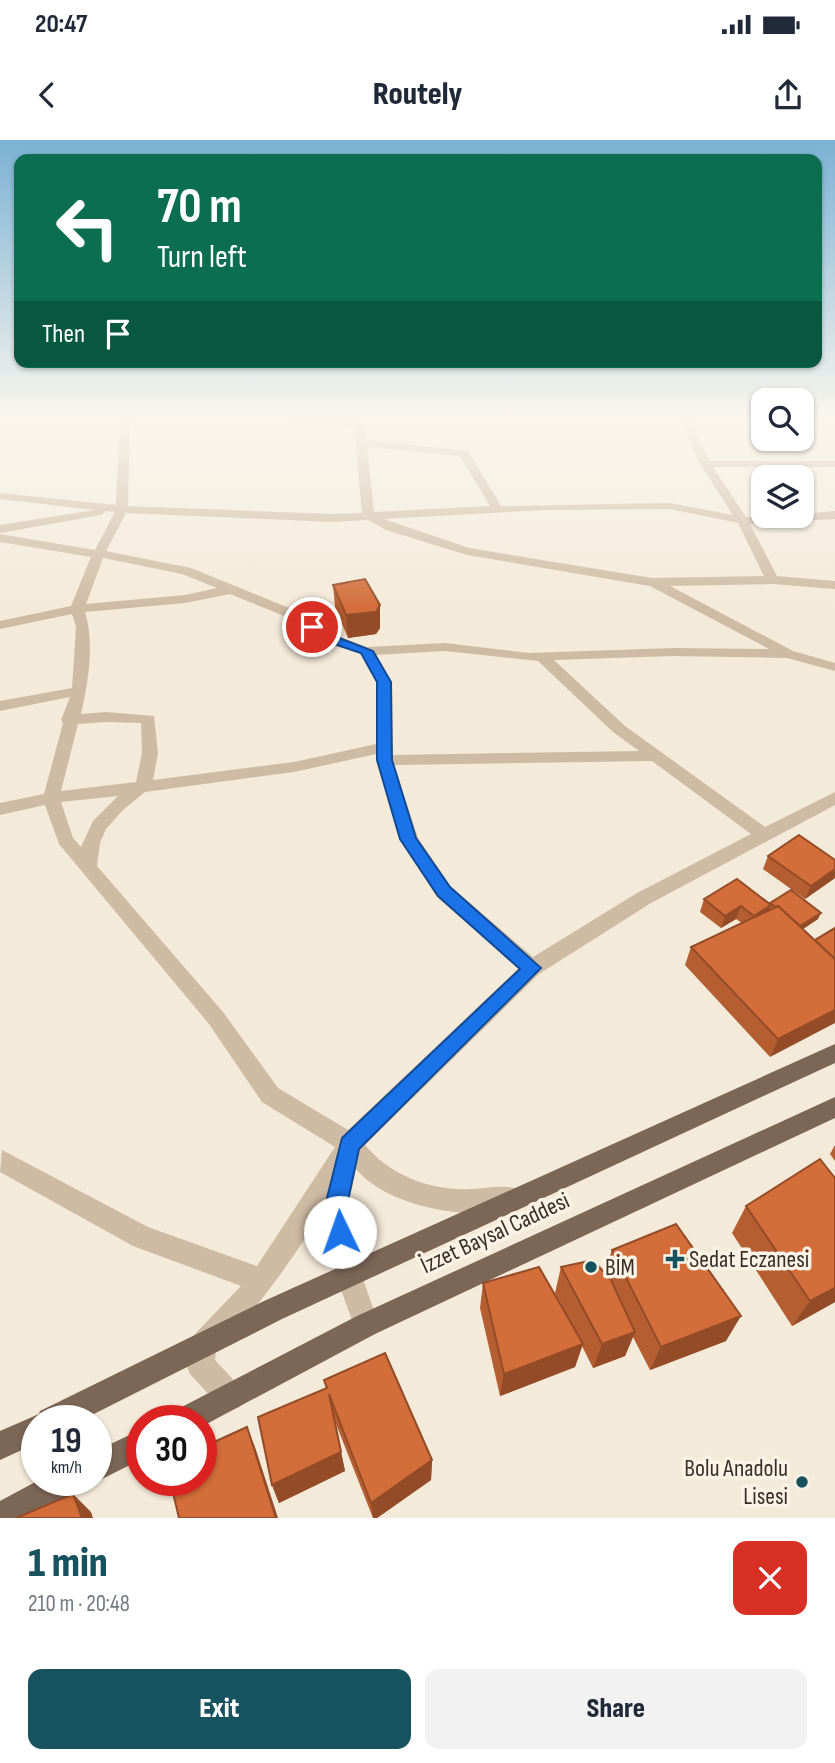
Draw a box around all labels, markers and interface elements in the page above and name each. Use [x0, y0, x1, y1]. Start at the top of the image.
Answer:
text: 20:47 [35, 9, 87, 40]
text: Routely [373, 75, 462, 114]
icon: back [28, 76, 66, 114]
icon: share [769, 76, 807, 114]
text: 70 m [157, 178, 242, 237]
icon: left [42, 182, 133, 273]
text: Turn left [157, 238, 247, 277]
icon: arrive [99, 315, 137, 353]
text: Then [42, 319, 85, 350]
map controls [751, 388, 814, 528]
button: search [751, 388, 814, 451]
button: layers [751, 465, 814, 528]
pin [282, 597, 342, 657]
icon: arrive [293, 608, 331, 646]
street label: İzzet Baysal Caddesi [416, 1186, 574, 1280]
position arrow [303, 1195, 377, 1269]
place label: Sedat Eczanesi [689, 1245, 809, 1274]
marker: Sedat Eczanesi [667, 1251, 683, 1267]
place label: BİM [605, 1253, 635, 1282]
marker: BİM [583, 1259, 599, 1275]
speed limit sign: 30 [126, 1405, 217, 1496]
text: 19 [51, 1420, 82, 1463]
place label: Bolu Anadolu Lisesi [684, 1454, 788, 1511]
text: km/h [51, 1457, 82, 1478]
marker: Bolu Anadolu Lisesi [794, 1474, 810, 1490]
text: 1 min [28, 1538, 108, 1589]
button: close [733, 1541, 807, 1615]
text: 210 m · 20:48 [28, 1590, 130, 1618]
button: Exit [28, 1669, 411, 1749]
button: Share [425, 1669, 807, 1749]

